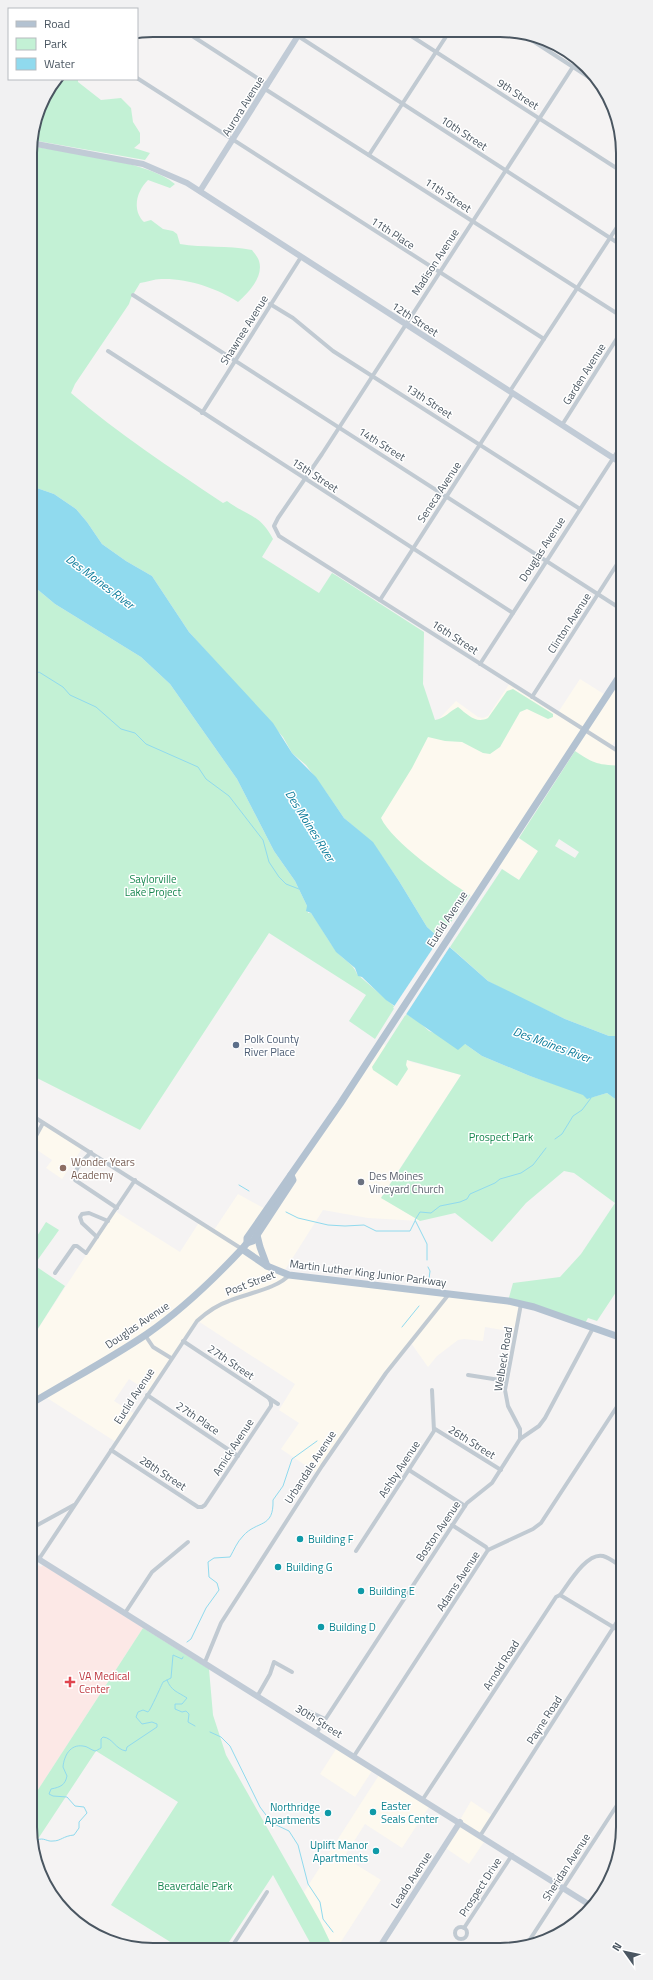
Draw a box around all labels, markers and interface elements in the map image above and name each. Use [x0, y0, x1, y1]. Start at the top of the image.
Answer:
legend [8, 8, 138, 80]
text: Road [44, 14, 70, 33]
text: Park [44, 34, 67, 53]
text: Water [44, 54, 75, 73]
street label: Aurora Avenue [218, 73, 268, 139]
street label: 9th Street [494, 75, 542, 114]
street label: 10th Street [437, 112, 491, 154]
street label: 11th Street [421, 174, 475, 216]
street label: 11th Place [368, 213, 418, 253]
street label: Madison Avenue [407, 225, 463, 298]
street label: Shawnee Avenue [216, 292, 272, 368]
street label: 12th Street [388, 298, 442, 340]
street label: Garden Avenue [559, 340, 610, 408]
street label: 13th Street [402, 380, 456, 422]
street label: 14th Street [355, 423, 409, 465]
street label: 15th Street [288, 454, 342, 496]
street label: Seneca Avenue [413, 458, 465, 526]
street label: Douglas Avenue [515, 513, 569, 585]
water label: Des Moines River [62, 549, 140, 615]
street label: Clinton Avenue [543, 589, 595, 656]
street label: 16th Street [428, 616, 482, 658]
water label: Des Moines River [281, 786, 341, 867]
park label: Saylorville Lake Project [125, 871, 181, 900]
street label: Euclid Avenue [423, 887, 471, 950]
water label: Des Moines River [511, 1022, 596, 1068]
place label: Polk County River Place [244, 1031, 300, 1060]
marker: Polk County River Place [231, 1040, 241, 1050]
park label: Prospect Park [469, 1129, 534, 1145]
place label: Wonder Years Academy [71, 1154, 135, 1183]
marker: Wonder Years Academy [58, 1163, 68, 1173]
place label: Des Moines Vineyard Church [369, 1168, 444, 1197]
marker: Des Moines Vineyard Church [356, 1177, 366, 1187]
street label: Martin Luther King Junior Parkway [289, 1255, 448, 1291]
street label: Post Street [223, 1266, 277, 1300]
street label: Douglas Avenue [102, 1297, 173, 1352]
street label: Welbeck Road [490, 1325, 516, 1392]
street label: 27th Street [205, 1341, 257, 1383]
street label: Euclid Avenue [110, 1364, 158, 1427]
street label: 27th Place [173, 1398, 223, 1439]
street label: Amick Avenue [209, 1415, 258, 1479]
street label: 26th Street [445, 1421, 499, 1463]
street label: Urbandale Avenue [280, 1427, 340, 1507]
street label: Ashby Avenue [374, 1437, 424, 1501]
street label: 28th Street [136, 1452, 190, 1494]
street label: Boston Avenue [412, 1497, 464, 1565]
place label: Building F [308, 1531, 354, 1547]
marker: Building F [295, 1534, 305, 1544]
street label: Adams Avenue [433, 1547, 484, 1614]
place label: Building G [286, 1559, 333, 1575]
marker: Building G [273, 1562, 283, 1572]
place label: Building E [369, 1583, 415, 1599]
marker: Building E [356, 1586, 366, 1596]
place label: Building D [329, 1619, 376, 1635]
marker: Building D [316, 1622, 326, 1632]
street label: Arnold Road [479, 1637, 523, 1693]
place label: VA Medical Center [79, 1668, 130, 1697]
marker: VA Medical Center [64, 1676, 76, 1688]
street label: Payne Road [522, 1692, 566, 1747]
street label: 30th Street [292, 1700, 346, 1742]
place label: Easter Seals Center [381, 1798, 439, 1827]
place label: Northridge Apartments [265, 1799, 320, 1828]
marker: Easter Seals Center [368, 1807, 378, 1817]
marker: Northridge Apartments [323, 1808, 333, 1818]
street label: Sheridan Avenue [538, 1830, 594, 1904]
place label: Uplift Manor Apartments [310, 1837, 368, 1866]
marker: Uplift Manor Apartments [371, 1846, 381, 1856]
street label: Leado Avenue [387, 1848, 436, 1912]
street label: Prospect Drive [455, 1854, 505, 1920]
park label: Beaverdale Park [157, 1878, 233, 1894]
north arrow [605, 1932, 645, 1972]
text: N [608, 1939, 625, 1954]

